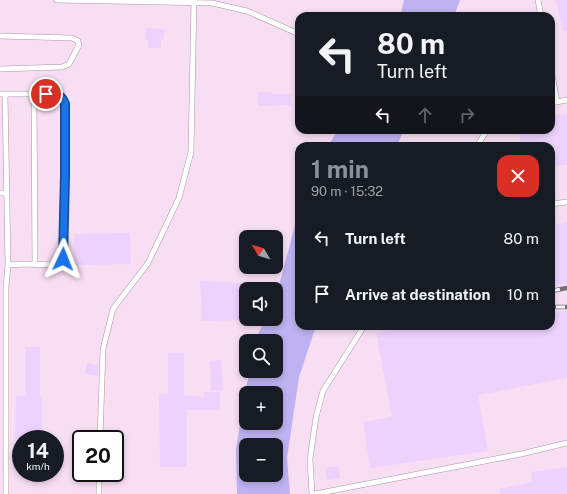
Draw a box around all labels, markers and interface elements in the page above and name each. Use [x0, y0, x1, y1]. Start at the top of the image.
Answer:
text: 80 m [377, 27, 445, 60]
icon: left [311, 28, 363, 80]
text: Turn left [377, 61, 447, 82]
pin [29, 77, 63, 111]
icon: arrive [35, 83, 57, 105]
icon: left [372, 104, 394, 126]
icon: ahead [414, 104, 436, 126]
icon: right [456, 104, 478, 126]
text: 1 min [311, 155, 369, 183]
button: close [497, 155, 539, 197]
text: 90 m · 15:32 [311, 184, 383, 199]
icon: left [311, 227, 333, 249]
north arrow [239, 230, 283, 274]
map controls [239, 230, 283, 482]
text: Turn left [345, 230, 406, 247]
text: 80 m [504, 230, 539, 247]
position arrow [42, 238, 84, 280]
button: sound [239, 282, 283, 326]
icon: arrive [311, 283, 333, 305]
text: Arrive at destination [345, 286, 490, 303]
text: 10 m [507, 286, 539, 303]
button: search [239, 334, 283, 378]
button: + [239, 386, 283, 430]
speed limit sign: 20 [72, 430, 124, 482]
button: − [239, 438, 283, 482]
text: 14 [27, 439, 49, 463]
text: km/h [26, 460, 50, 472]

